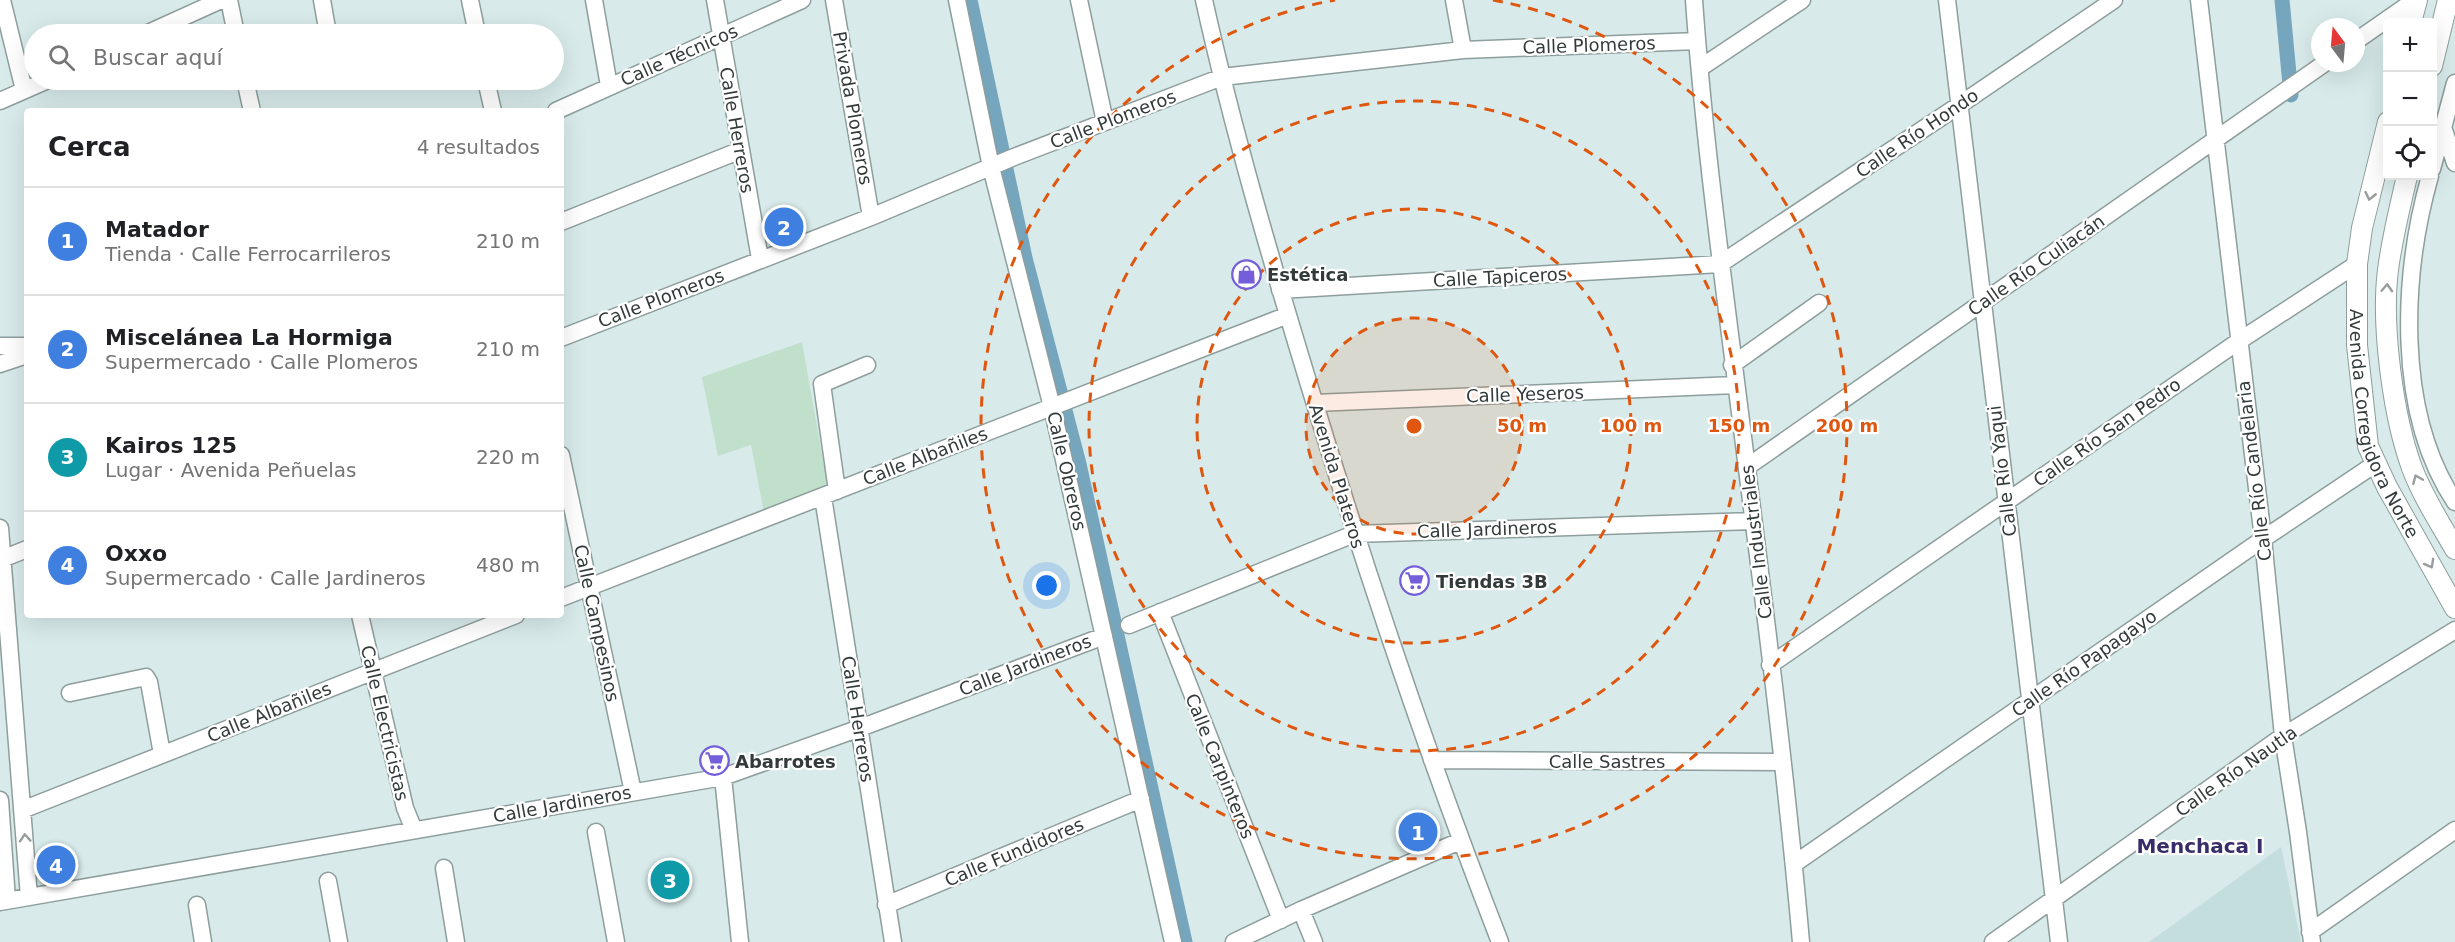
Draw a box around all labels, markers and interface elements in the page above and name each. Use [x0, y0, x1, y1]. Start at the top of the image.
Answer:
north arrow [2311, 18, 2365, 72]
map controls [2383, 18, 2437, 180]
button: + [2383, 18, 2437, 72]
street label: Calle Técnicos [617, 20, 741, 90]
search box [24, 24, 564, 90]
street label: Privada Plomeros [829, 30, 877, 186]
street label: Calle Plomeros [1522, 32, 1656, 58]
icon: search [45, 41, 78, 74]
text: Buscar aquí [93, 45, 223, 70]
street label: Calle Herreros [716, 65, 758, 195]
button: − [2383, 72, 2437, 126]
street label: Calle Río Hondo [1852, 84, 1982, 182]
street label: Calle Plomeros [1047, 85, 1179, 153]
button: locate [2383, 126, 2437, 180]
text: Cerca [48, 132, 131, 162]
text: 4 resultados [417, 135, 540, 159]
one-way arrow [2364, 190, 2377, 200]
pin: 2 [764, 204, 804, 250]
street label: Calle Río Culiacán [1964, 210, 2108, 320]
text: Matador [105, 217, 209, 242]
text: 1 [61, 229, 74, 253]
text: 210 m [476, 229, 540, 253]
text: Tienda · Calle Ferrocarrileros [105, 242, 391, 266]
shop icon: Estética [1230, 258, 1262, 290]
street label: Calle Tapiceros [1432, 263, 1568, 291]
street label: Calle Plomeros [595, 264, 727, 332]
place label: Estética [1267, 264, 1348, 285]
one-way arrow [2380, 283, 2393, 292]
street label: Avenida Corregidora Norte [2346, 309, 2424, 541]
text: Miscelánea La Hormiga [105, 325, 393, 350]
text: 2 [61, 337, 74, 361]
text: 210 m [476, 337, 540, 361]
text: Supermercado · Calle Plomeros [105, 350, 418, 374]
street label: Calle Río San Pedro [2029, 373, 2185, 491]
street label: Calle Río Candelaria [2233, 380, 2275, 562]
street label: Calle Yeseros [1466, 381, 1584, 407]
street label: Avenida Plateros [1305, 401, 1369, 551]
street label: Calle Río Yaqui [1984, 404, 2020, 538]
street label: Calle Obreros [1043, 409, 1091, 533]
text: 50 m [1497, 415, 1547, 436]
text: 100 m [1600, 415, 1662, 436]
text: 150 m [1708, 415, 1770, 436]
text: 200 m [1816, 415, 1878, 436]
centre of rings [1404, 416, 1424, 436]
street label: Calle Albañiles [860, 423, 990, 489]
text: Kairos 125 [105, 433, 237, 458]
text: 3 [61, 445, 74, 469]
text: 220 m [476, 445, 540, 469]
text: Lugar · Avenida Peñuelas [105, 458, 356, 482]
street label: Calle Industriales [1736, 464, 1776, 620]
one-way arrow [2412, 475, 2424, 486]
street label: Calle Jardineros [1417, 516, 1557, 542]
text: Oxxo [105, 541, 167, 566]
street label: Calle Campesinos [570, 542, 624, 704]
text: 4 [61, 553, 74, 577]
text: 480 m [476, 553, 540, 577]
one-way arrow [2423, 558, 2434, 568]
supermarket icon: Tiendas 3B [1399, 565, 1431, 597]
text: Supermercado · Calle Jardineros [105, 566, 426, 590]
your location [1032, 571, 1061, 600]
place label: Tiendas 3B [1436, 571, 1548, 592]
street label: Calle Río Papagayo [2007, 605, 2161, 721]
street label: Calle Jardineros [956, 630, 1094, 700]
street label: Calle Electricistas [357, 643, 413, 803]
street label: Calle Herreros [838, 654, 878, 784]
street label: Calle Albañiles [204, 678, 334, 746]
street label: Calle Carpinteros [1181, 690, 1259, 842]
street label: Calle Río Nautla [2171, 721, 2301, 821]
supermarket icon: Abarrotes [698, 745, 730, 777]
place label: Abarrotes [735, 751, 836, 772]
street label: Calle Sastres [1549, 751, 1665, 772]
street label: Calle Jardineros [491, 781, 633, 827]
pin: 1 [1398, 810, 1438, 854]
street label: Calle Fundidores [941, 813, 1087, 891]
one-way arrow [18, 834, 31, 843]
district label: Menchaca I [2136, 834, 2264, 858]
pin: 4 [36, 842, 76, 888]
pin: 3 [650, 858, 690, 902]

